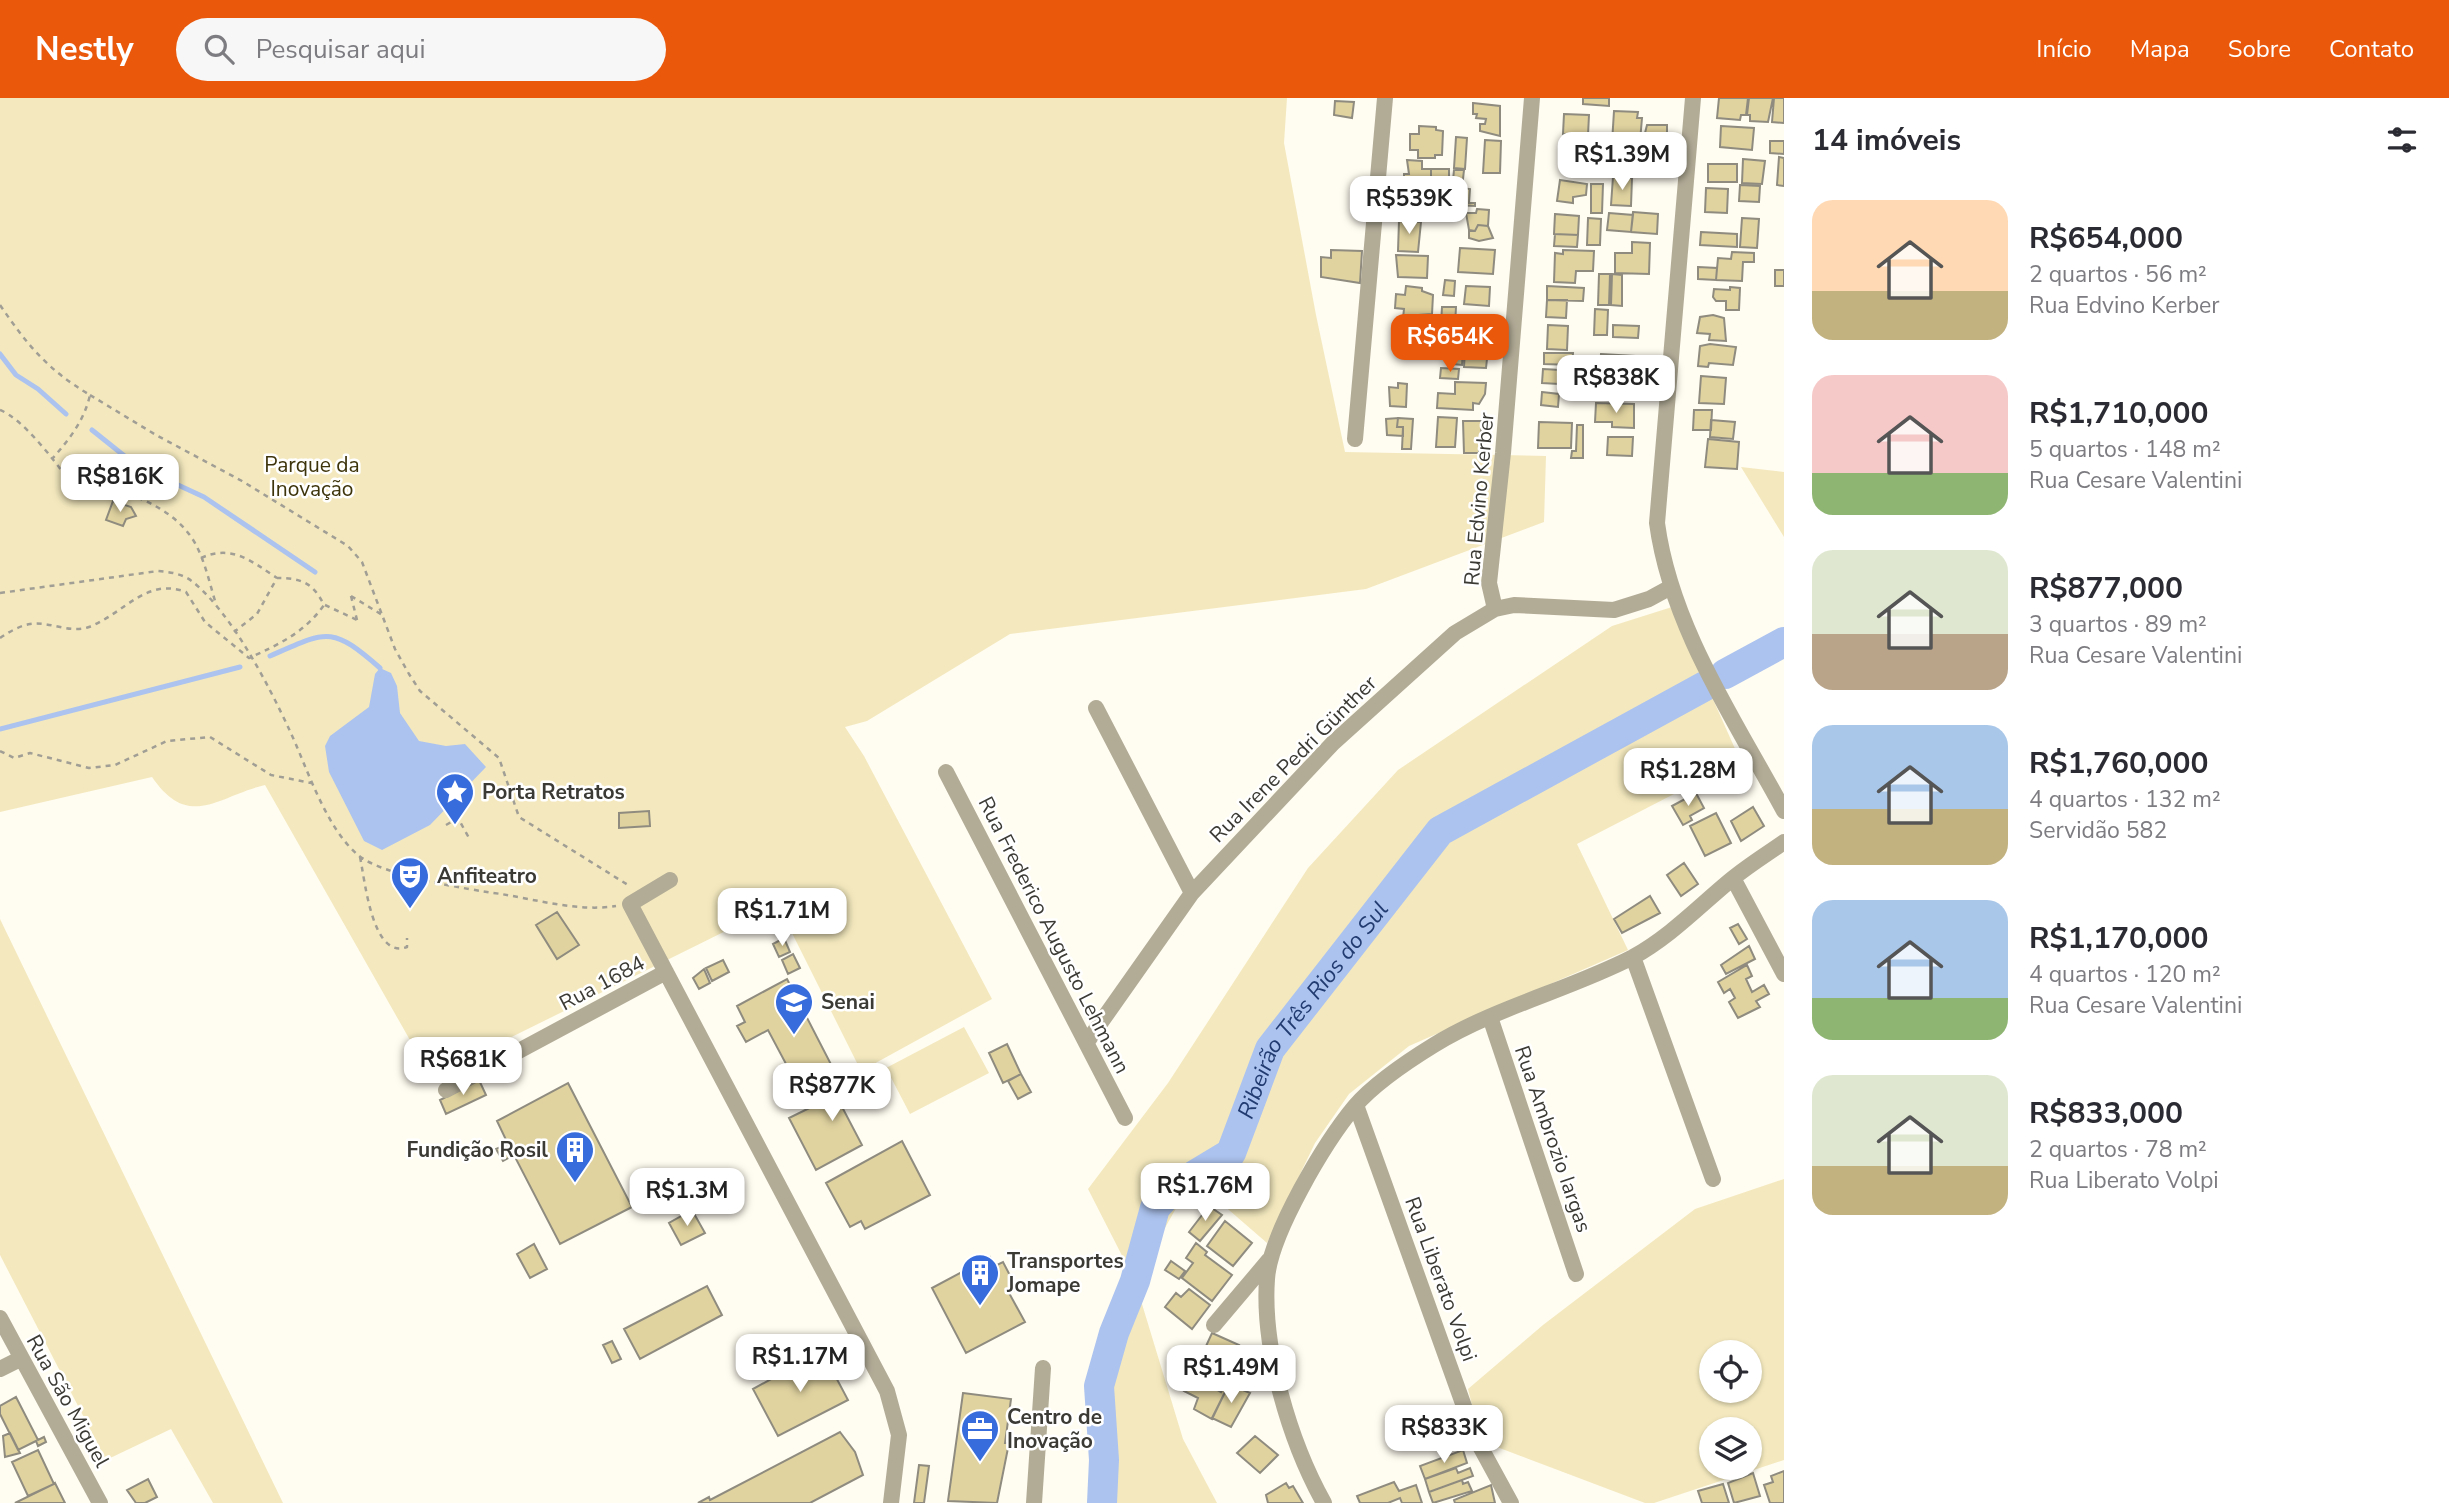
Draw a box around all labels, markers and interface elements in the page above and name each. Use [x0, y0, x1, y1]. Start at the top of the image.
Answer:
search box [176, 18, 666, 81]
text: Nestly [35, 27, 134, 72]
icon: search [200, 30, 238, 68]
text: Pesquisar aqui [256, 32, 425, 67]
text: Início [2036, 33, 2092, 65]
text: Mapa [2130, 33, 2190, 65]
text: Sobre [2228, 33, 2291, 65]
text: Contato [2329, 33, 2414, 65]
text: 14 imóveis [1812, 120, 1961, 161]
icon: filters [2383, 121, 2421, 159]
pin: R$1.39M [1557, 132, 1687, 192]
text: R$1.39M [1574, 139, 1670, 170]
pin: R$539K [1352, 176, 1466, 236]
text: R$539K [1366, 183, 1452, 214]
text: R$654,000 [2029, 218, 2183, 259]
icon: home [1868, 228, 1952, 312]
text: 2 quartos · 56 m² [2029, 259, 2207, 290]
text: Rua Edvino Kerber [2029, 290, 2220, 321]
pin: R$654K [1393, 314, 1507, 374]
text: R$654K [1407, 321, 1493, 352]
pin: R$838K [1559, 356, 1673, 415]
text: R$838K [1573, 362, 1659, 393]
text: R$1,710,000 [2029, 393, 2208, 434]
icon: home [1868, 403, 1952, 487]
street label: Rua Edvino Kerber [1457, 411, 1501, 587]
text: 5 quartos · 148 m² [2029, 434, 2221, 465]
park label: Parque da Inovação [264, 451, 360, 503]
pin: R$816K [63, 454, 177, 514]
text: R$816K [77, 461, 163, 492]
text: Rua Cesare Valentini [2029, 465, 2242, 496]
text: R$877,000 [2029, 568, 2183, 609]
icon: home [1868, 578, 1952, 662]
text: 3 quartos · 89 m² [2029, 609, 2207, 640]
text: Rua Cesare Valentini [2029, 640, 2242, 671]
street label: Rua Irene Pedri Günther [1203, 669, 1383, 849]
text: R$1,760,000 [2029, 743, 2208, 784]
pin: R$1.28M [1623, 748, 1753, 808]
icon: home [1868, 753, 1952, 837]
text: R$1.28M [1640, 755, 1736, 786]
place icon: Porta Retratos [434, 771, 476, 826]
place label: Porta Retratos [482, 778, 625, 806]
text: 4 quartos · 132 m² [2029, 784, 2221, 815]
street label: Rua Frederico Augusto Lehmann [972, 792, 1136, 1078]
text: Servidão 582 [2029, 815, 2167, 846]
theatre icon: Anfiteatro [389, 855, 431, 910]
place label: Anfiteatro [437, 862, 537, 890]
pin: R$1.71M [717, 888, 847, 948]
text: R$1.71M [734, 895, 830, 926]
water label: Ribeirão Três Rios do Sul [1230, 895, 1395, 1123]
text: R$1,170,000 [2029, 918, 2208, 959]
icon: home [1868, 928, 1952, 1012]
street label: Rua 1684 [554, 949, 650, 1017]
text: 4 quartos · 120 m² [2029, 959, 2221, 990]
school or university icon: Senai [773, 981, 815, 1036]
place label: Senai [821, 988, 875, 1016]
text: Rua Cesare Valentini [2029, 990, 2242, 1021]
pin: R$681K [406, 1038, 520, 1097]
street label: Rua Ambrozio Iargas [1508, 1042, 1598, 1236]
text: R$681K [420, 1044, 506, 1075]
pin: R$877K [775, 1063, 889, 1123]
text: R$877K [789, 1070, 875, 1101]
text: R$833,000 [2029, 1093, 2183, 1134]
icon: home [1868, 1103, 1952, 1187]
building icon: Fundição Rosil [554, 1129, 596, 1184]
text: 2 quartos · 78 m² [2029, 1134, 2207, 1165]
place label: Fundição Rosil [406, 1136, 548, 1164]
pin: R$1.76M [1140, 1164, 1270, 1223]
text: Rua Liberato Volpi [2029, 1165, 2219, 1196]
pin: R$1.3M [630, 1168, 744, 1228]
text: R$1.76M [1157, 1170, 1253, 1201]
text: R$1.3M [646, 1175, 728, 1206]
street label: Rua Liberato Volpi [1398, 1193, 1484, 1365]
place label: Transportes Jomape [1006, 1247, 1124, 1299]
building icon: Transportes Jomape [959, 1252, 1001, 1307]
street label: Rua São Miguel [20, 1330, 116, 1473]
pin: R$1.17M [735, 1334, 865, 1394]
map controls [1699, 1340, 1762, 1480]
button: locate [1699, 1340, 1762, 1403]
text: R$1.17M [752, 1341, 848, 1372]
pin: R$1.49M [1166, 1346, 1296, 1405]
text: R$1.49M [1183, 1352, 1279, 1383]
place label: Centro de Inovação [1007, 1403, 1102, 1455]
pin: R$833K [1387, 1406, 1501, 1465]
office icon: Centro de Inovação [959, 1408, 1001, 1463]
text: R$833K [1401, 1412, 1487, 1443]
button: layers [1699, 1417, 1762, 1480]

